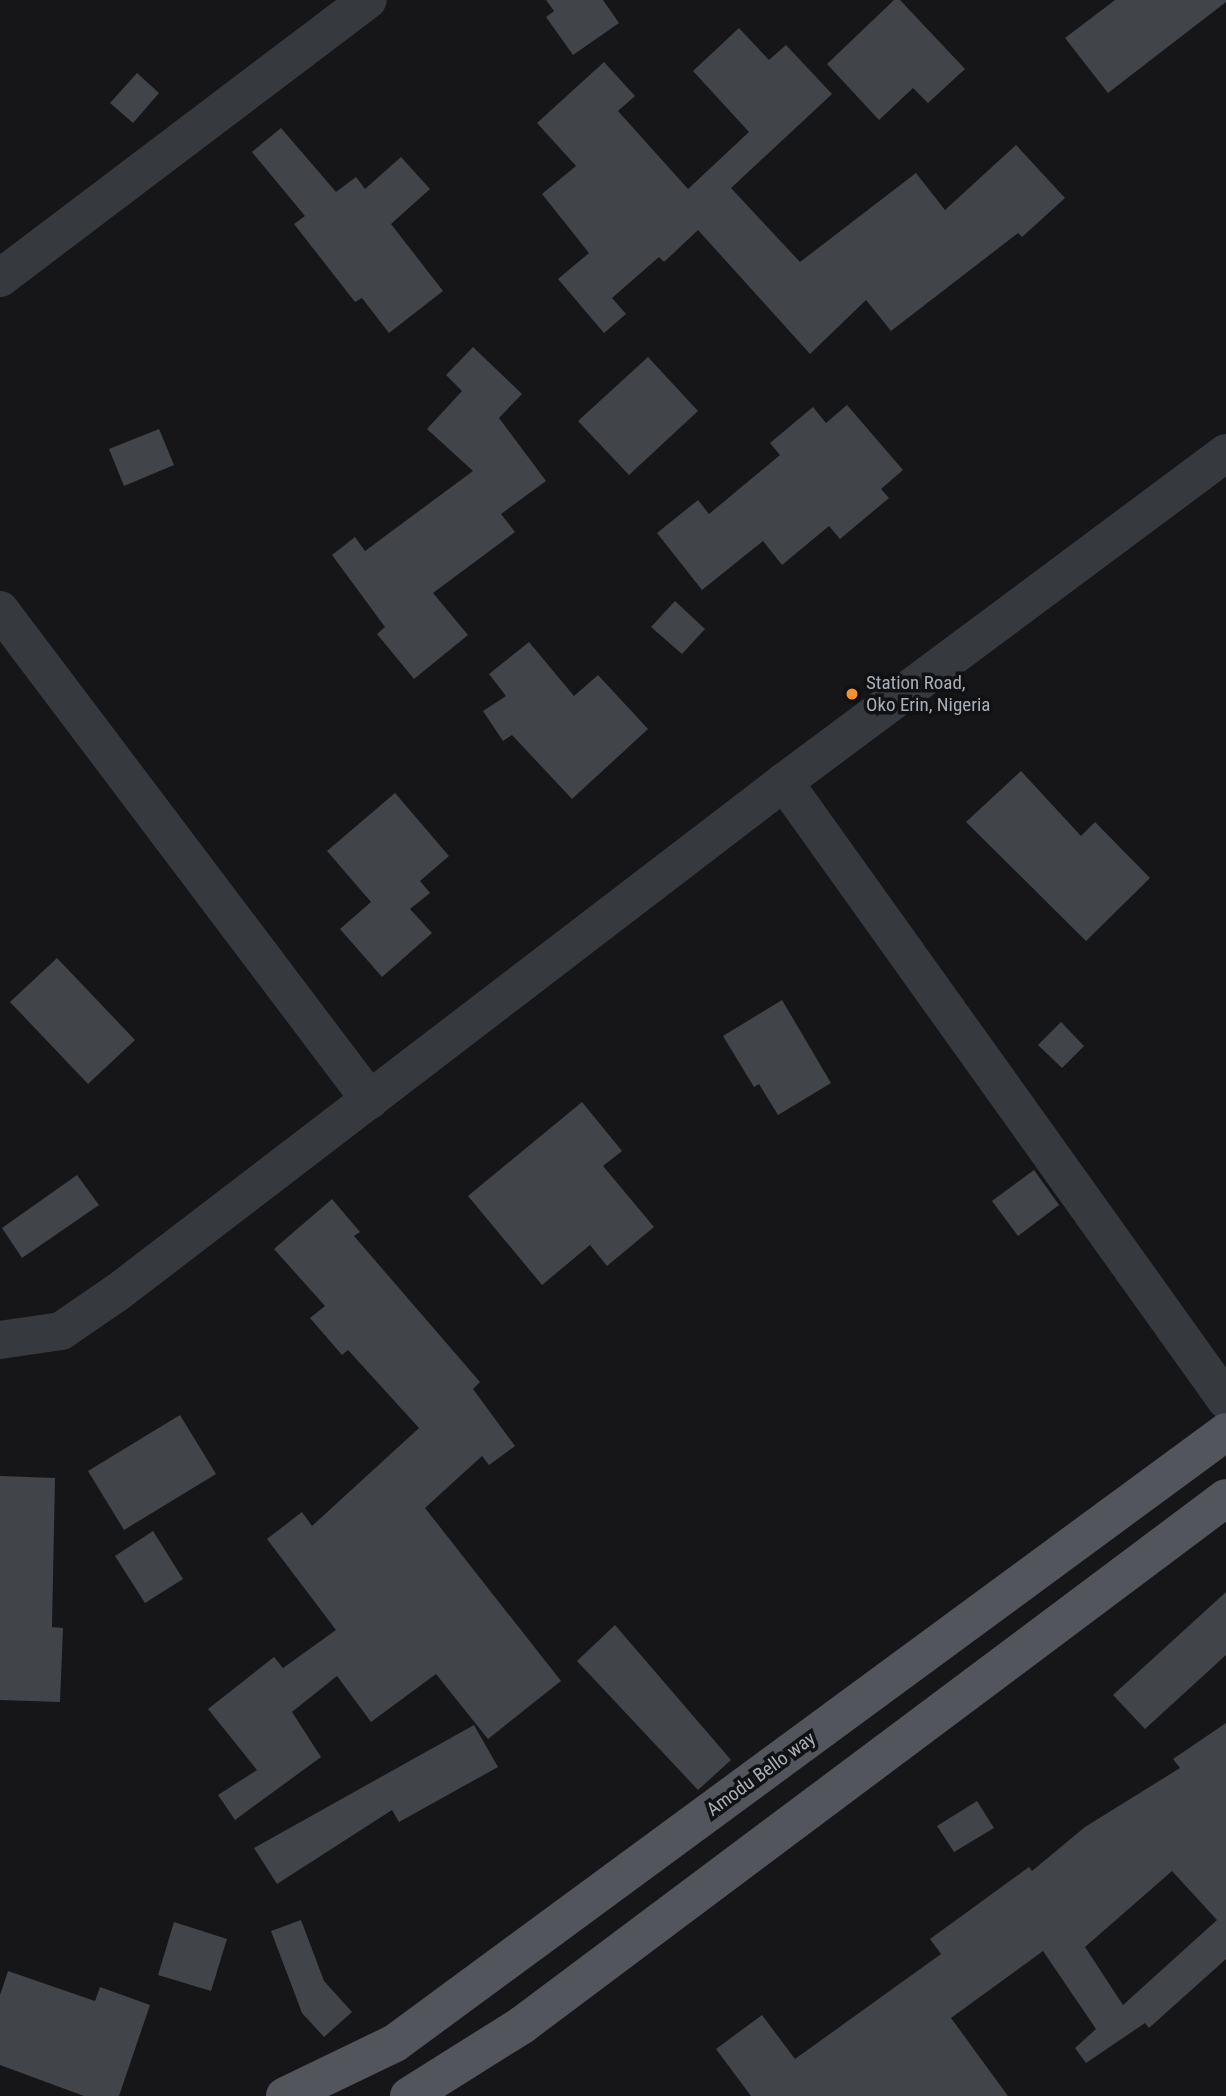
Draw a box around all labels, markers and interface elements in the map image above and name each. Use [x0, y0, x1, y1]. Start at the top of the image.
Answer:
place label: Station Road, Oko Erin, Nigeria [866, 672, 990, 716]
marker: Station Road, Oko Erin, Nigeria [844, 686, 860, 702]
street label: Amodu Bello way [702, 1727, 820, 1821]

